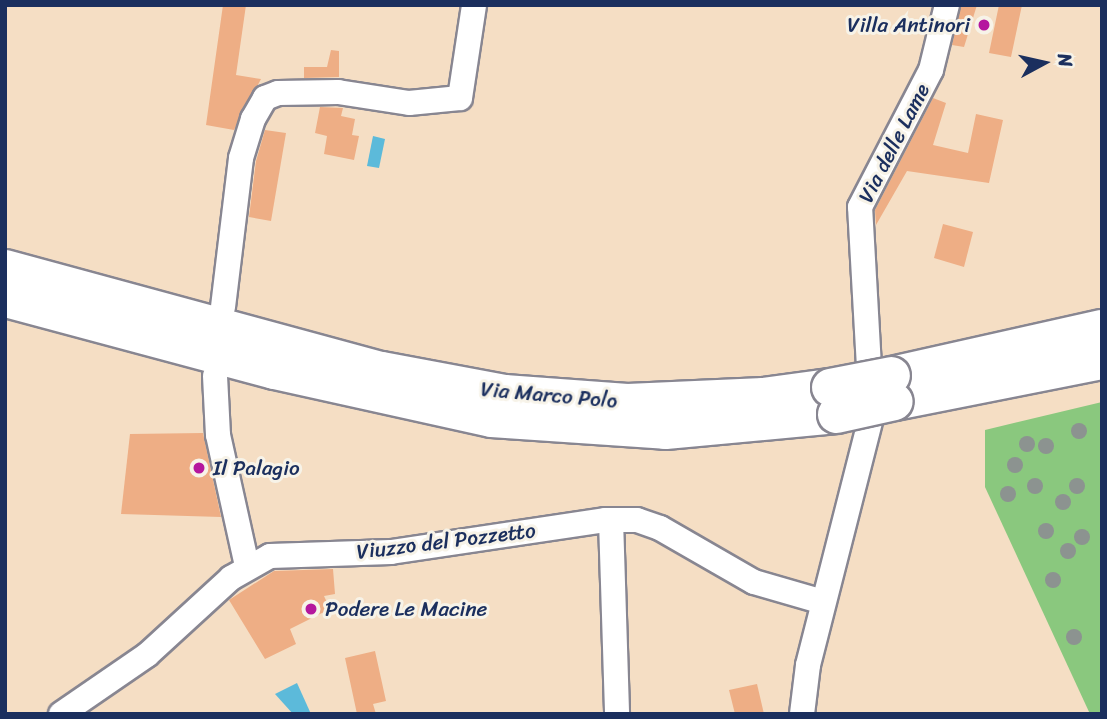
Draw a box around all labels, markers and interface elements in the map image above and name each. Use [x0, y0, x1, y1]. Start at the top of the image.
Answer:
place label: Villa Antinori [847, 12, 970, 38]
marker: Villa Antinori [976, 17, 992, 33]
north arrow [1009, 28, 1079, 98]
text: N [1048, 51, 1083, 69]
street label: Via delle Lame [853, 79, 935, 207]
street label: Via Marco Polo [480, 376, 618, 414]
place label: Il Palagio [213, 455, 300, 481]
marker: Il Palagio [191, 460, 207, 476]
street label: Viuzzo del Pozzetto [355, 517, 537, 565]
place label: Podere Le Macine [325, 596, 486, 622]
marker: Podere Le Macine [303, 601, 319, 617]

